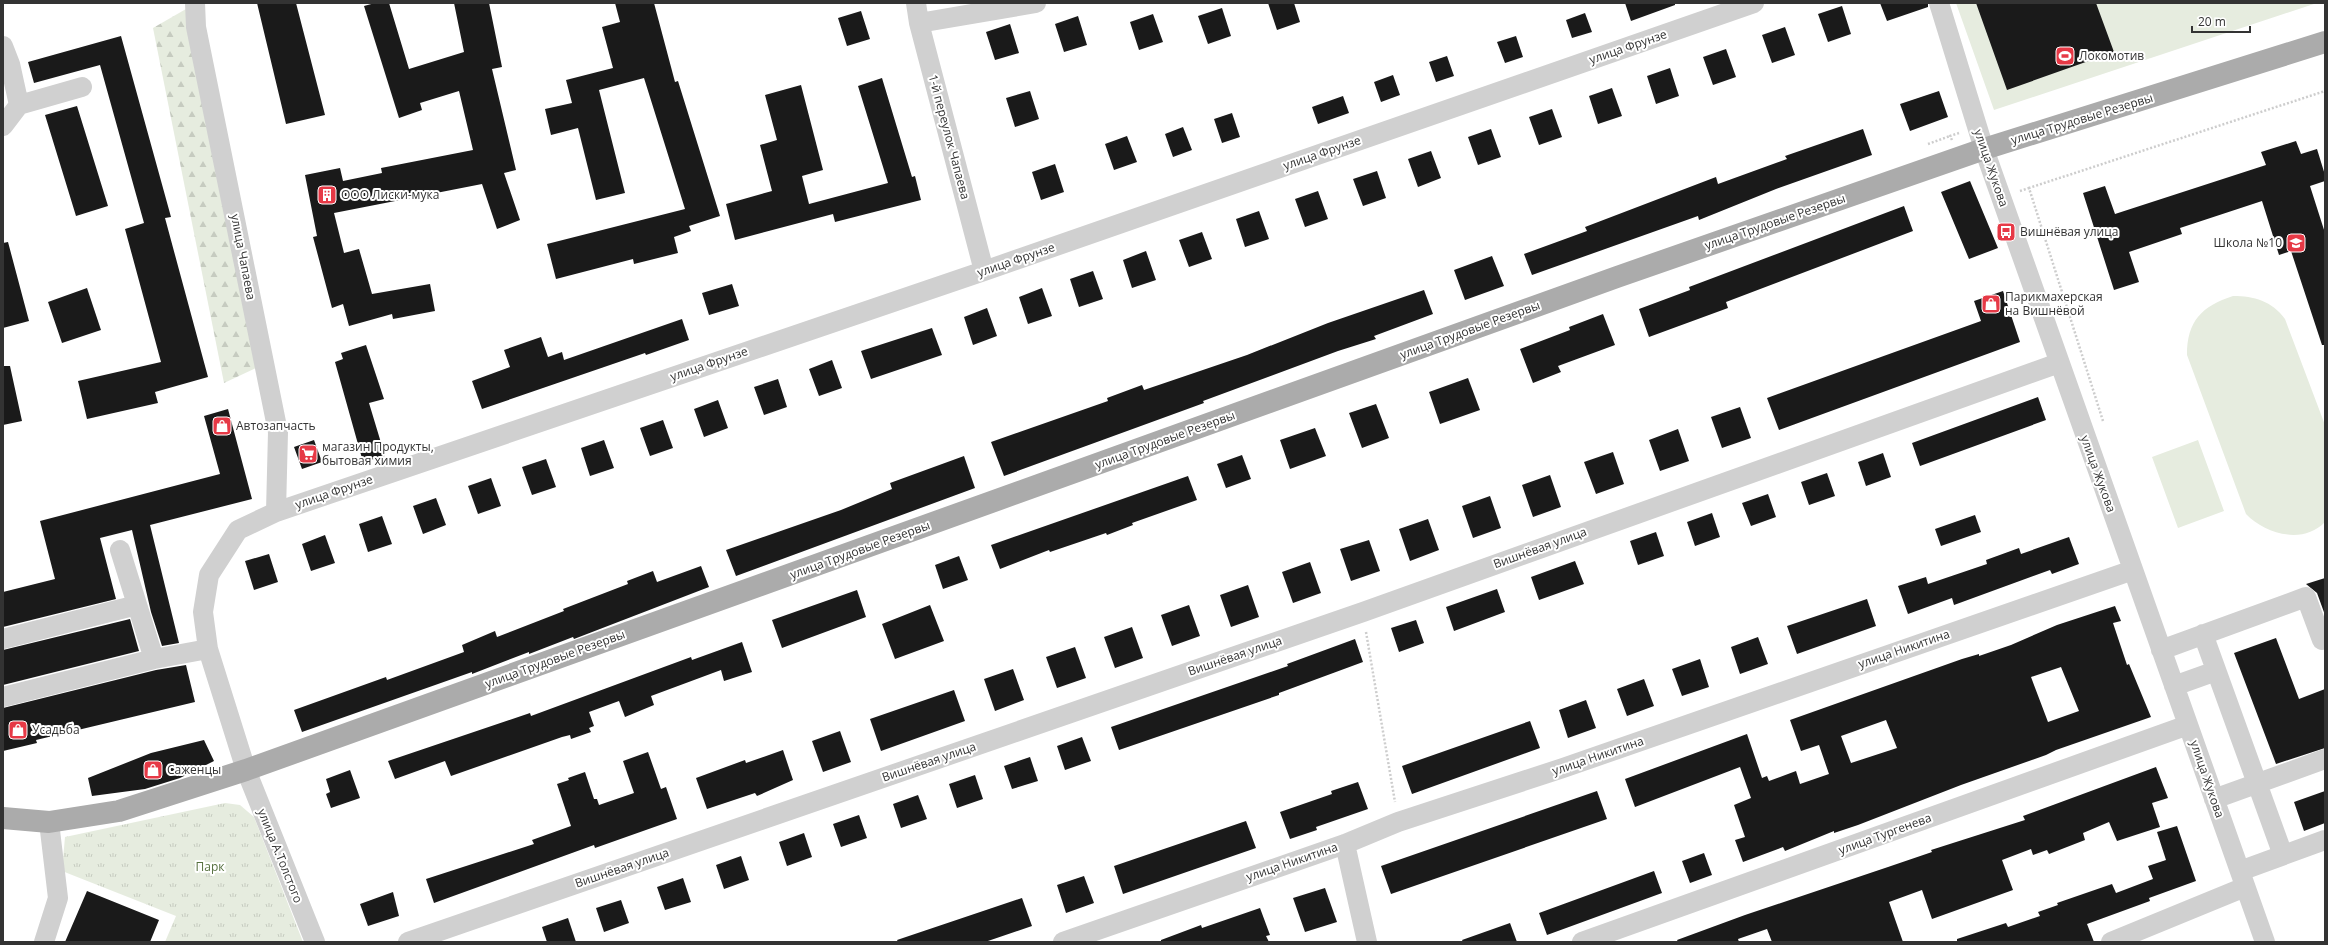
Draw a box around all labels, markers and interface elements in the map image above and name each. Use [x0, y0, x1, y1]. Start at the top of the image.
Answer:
scale bar [2192, 8, 2250, 34]
text: 20 m [2198, 13, 2226, 30]
street label: улица Фрунзе [1587, 25, 1669, 68]
sports icon: Локомотив [2054, 45, 2076, 67]
place label: Локомотив [2079, 47, 2144, 64]
street label: 1-й переулок Чапаева [925, 73, 974, 201]
street label: улица Трудовые Резервы [2009, 89, 2155, 148]
street label: улица Жукова [1970, 127, 2013, 209]
street label: улица Фрунзе [1281, 131, 1363, 174]
building icon: ООО Лиски-мука [316, 184, 338, 206]
place label: ООО Лиски-мука [341, 186, 439, 203]
street label: улица Трудовые Резервы [1702, 189, 1847, 254]
street label: улица Чапаева [227, 212, 260, 301]
bus stop icon: Вишнёвая улица [1995, 221, 2017, 243]
place label: Вишнёвая улица [2020, 223, 2118, 240]
school or university icon: Школа №10 [2285, 232, 2307, 254]
place label: Школа №10 [2214, 234, 2282, 251]
street label: улица Фрунзе [975, 238, 1057, 281]
place label: Парикмахерская на Вишнёвой [2005, 288, 2103, 319]
shop icon: Парикмахерская на Вишнёвой [1980, 293, 2002, 315]
street label: улица Трудовые Резервы [1397, 296, 1542, 363]
street label: улица Фрунзе [668, 342, 750, 385]
street label: улица Трудовые Резервы [1092, 406, 1237, 473]
shop icon: Автозапчасть [211, 415, 233, 437]
place label: Автозапчасть [236, 417, 316, 434]
street label: улица Жукова [2077, 433, 2120, 515]
place label: магазин Продукты, бытовая химия [322, 438, 434, 469]
supermarket icon: магазин Продукты, бытовая химия [297, 443, 319, 465]
street label: улица Фрунзе [293, 470, 375, 513]
street label: улица Трудовые Резервы [787, 516, 932, 583]
street label: Вишнёвая улица [1491, 523, 1589, 572]
street label: улица Трудовые Резервы [482, 625, 627, 692]
street label: улица Никитина [1856, 625, 1952, 672]
street label: Вишнёвая улица [1186, 631, 1284, 680]
shop icon: Усадьба [7, 719, 29, 741]
place label: Усадьба [32, 721, 80, 738]
street label: улица Никитина [1550, 732, 1646, 779]
street label: Вишнёвая улица [880, 737, 978, 786]
street label: улица Жукова [2186, 738, 2229, 820]
shop icon: Саженцы [142, 759, 164, 781]
place label: Саженцы [167, 761, 221, 778]
street label: улица А.Толстого [254, 806, 307, 905]
street label: улица Тургенева [1836, 809, 1934, 858]
street label: улица Никитина [1244, 838, 1340, 885]
street label: Вишнёвая улица [573, 843, 671, 892]
park label: Парк [196, 858, 225, 875]

